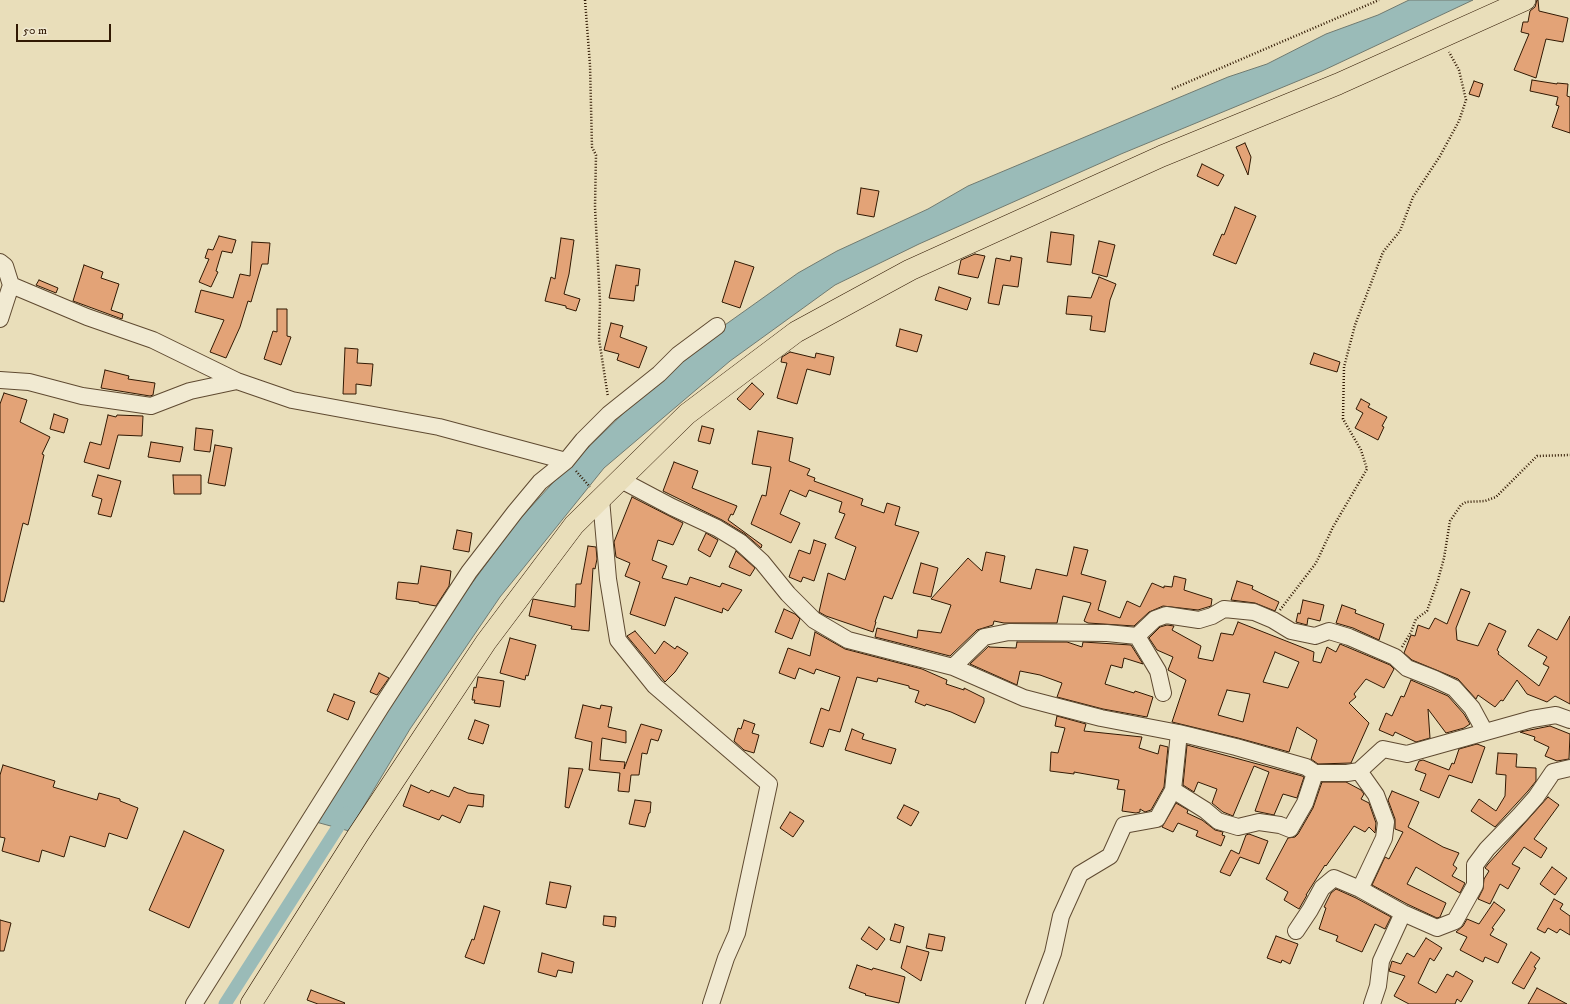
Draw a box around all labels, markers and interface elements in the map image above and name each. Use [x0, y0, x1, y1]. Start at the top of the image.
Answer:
scale bar [18, 16, 113, 42]
text: 50 m [23, 23, 47, 38]

